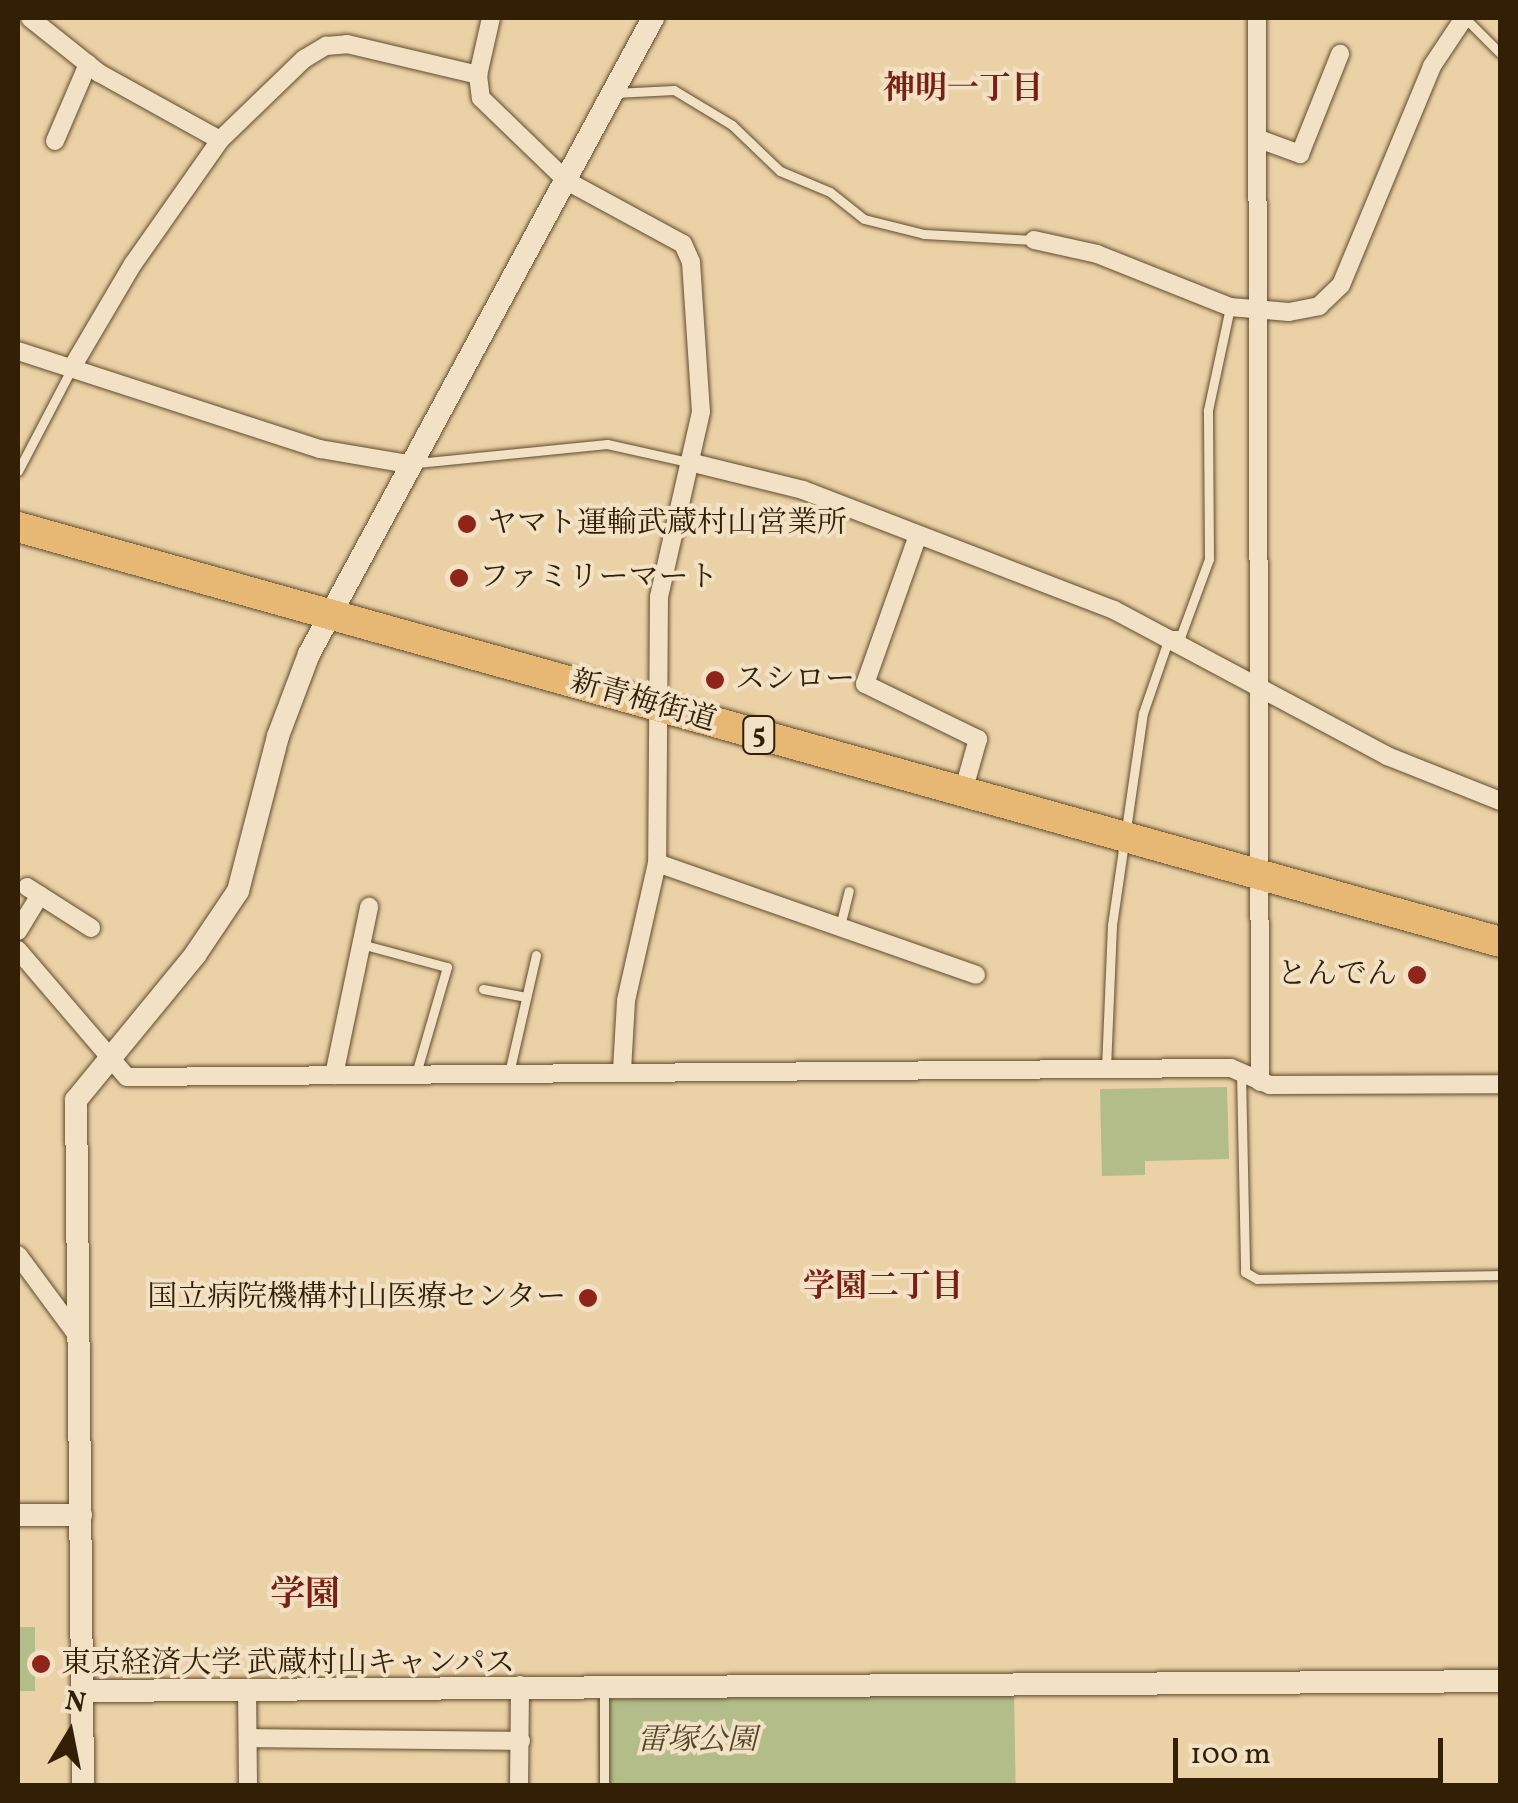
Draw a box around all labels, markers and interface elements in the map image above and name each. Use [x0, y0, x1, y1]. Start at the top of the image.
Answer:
district label: 神明一丁目 [883, 71, 1043, 109]
place label: ヤマト運輸武蔵村山営業所 [487, 506, 847, 542]
marker: ヤマト運輸武蔵村山営業所 [456, 513, 478, 535]
place label: ファミリーマート [479, 560, 719, 596]
marker: ファミリーマート [448, 567, 470, 589]
place label: スシロー [735, 662, 855, 698]
street label: 新青梅街道 [566, 664, 720, 740]
marker: スシロー [704, 669, 726, 691]
road number: 5 [742, 712, 776, 758]
place label: とんでん [1277, 957, 1397, 993]
marker: とんでん [1406, 964, 1428, 986]
district label: 学園二丁目 [803, 1269, 963, 1307]
place label: 国立病院機構村山医療センター [146, 1280, 566, 1316]
marker: 国立病院機構村山医療センター [575, 1285, 601, 1311]
district label: 学園 [270, 1575, 340, 1617]
place label: 東京経済大学 武蔵村山キャンパス [61, 1646, 517, 1682]
marker: 東京経済大学 武蔵村山キャンパス [30, 1653, 52, 1675]
text: N [62, 1682, 89, 1724]
north arrow [20, 1683, 120, 1783]
scale bar [1178, 1718, 1448, 1780]
park label: 雷塚公園 [637, 1723, 757, 1759]
text: 100 m [1190, 1734, 1271, 1776]

